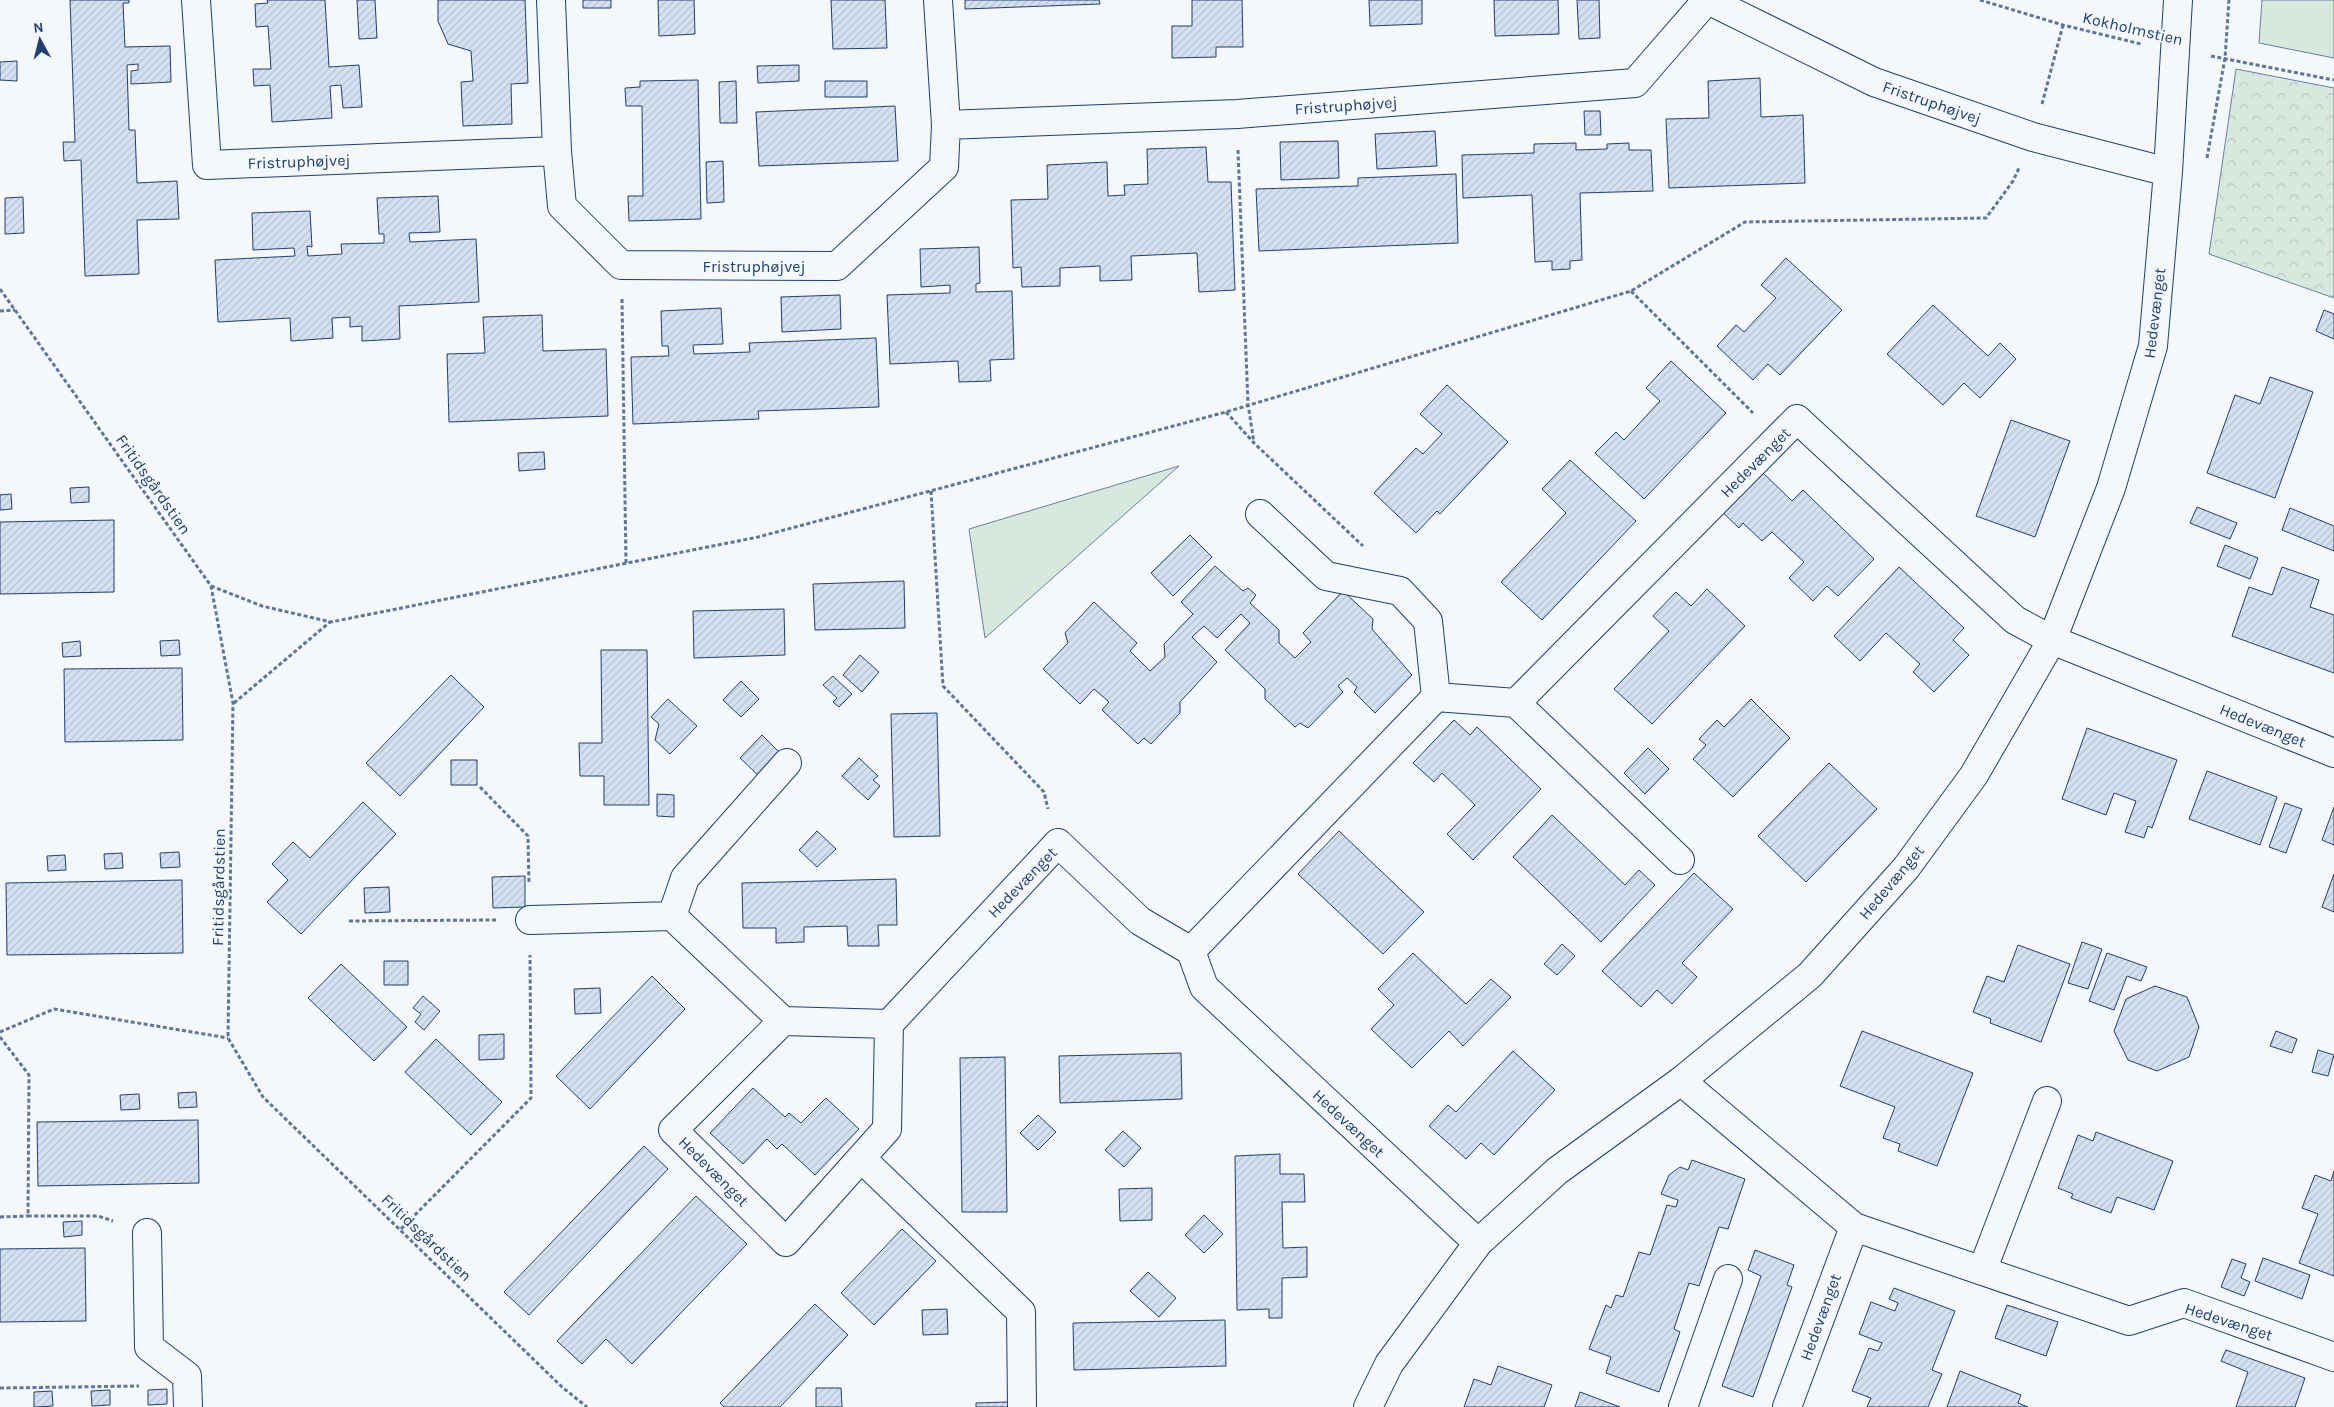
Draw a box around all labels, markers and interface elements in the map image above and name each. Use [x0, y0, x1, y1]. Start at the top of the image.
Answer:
street label: Kokholmstien [2081, 8, 2185, 49]
north arrow [15, 15, 65, 65]
text: N [32, 19, 44, 37]
street label: Fristruphøjvej [1880, 77, 1984, 128]
street label: Fristruphøjvej [1294, 92, 1398, 119]
street label: Fristruphøjvej [247, 150, 351, 173]
street label: Fristruphøjvej [703, 257, 805, 276]
street label: Hedevænget [2140, 267, 2169, 359]
street label: Hedevænget [1716, 423, 1794, 501]
street label: Fritidsgårdstien [112, 431, 195, 538]
street label: Hedevænget [2217, 700, 2309, 751]
street label: Fritidsgårdstien [208, 828, 229, 946]
street label: Hedevænget [1855, 841, 1928, 923]
street label: Hedevænget [984, 843, 1061, 922]
street label: Hedevænget [1309, 1085, 1388, 1161]
street label: Hedevænget [675, 1132, 753, 1210]
street label: Fritidsgårdstien [378, 1190, 476, 1285]
street label: Hedevænget [1796, 1271, 1845, 1363]
street label: Hedevænget [2183, 1298, 2275, 1345]

